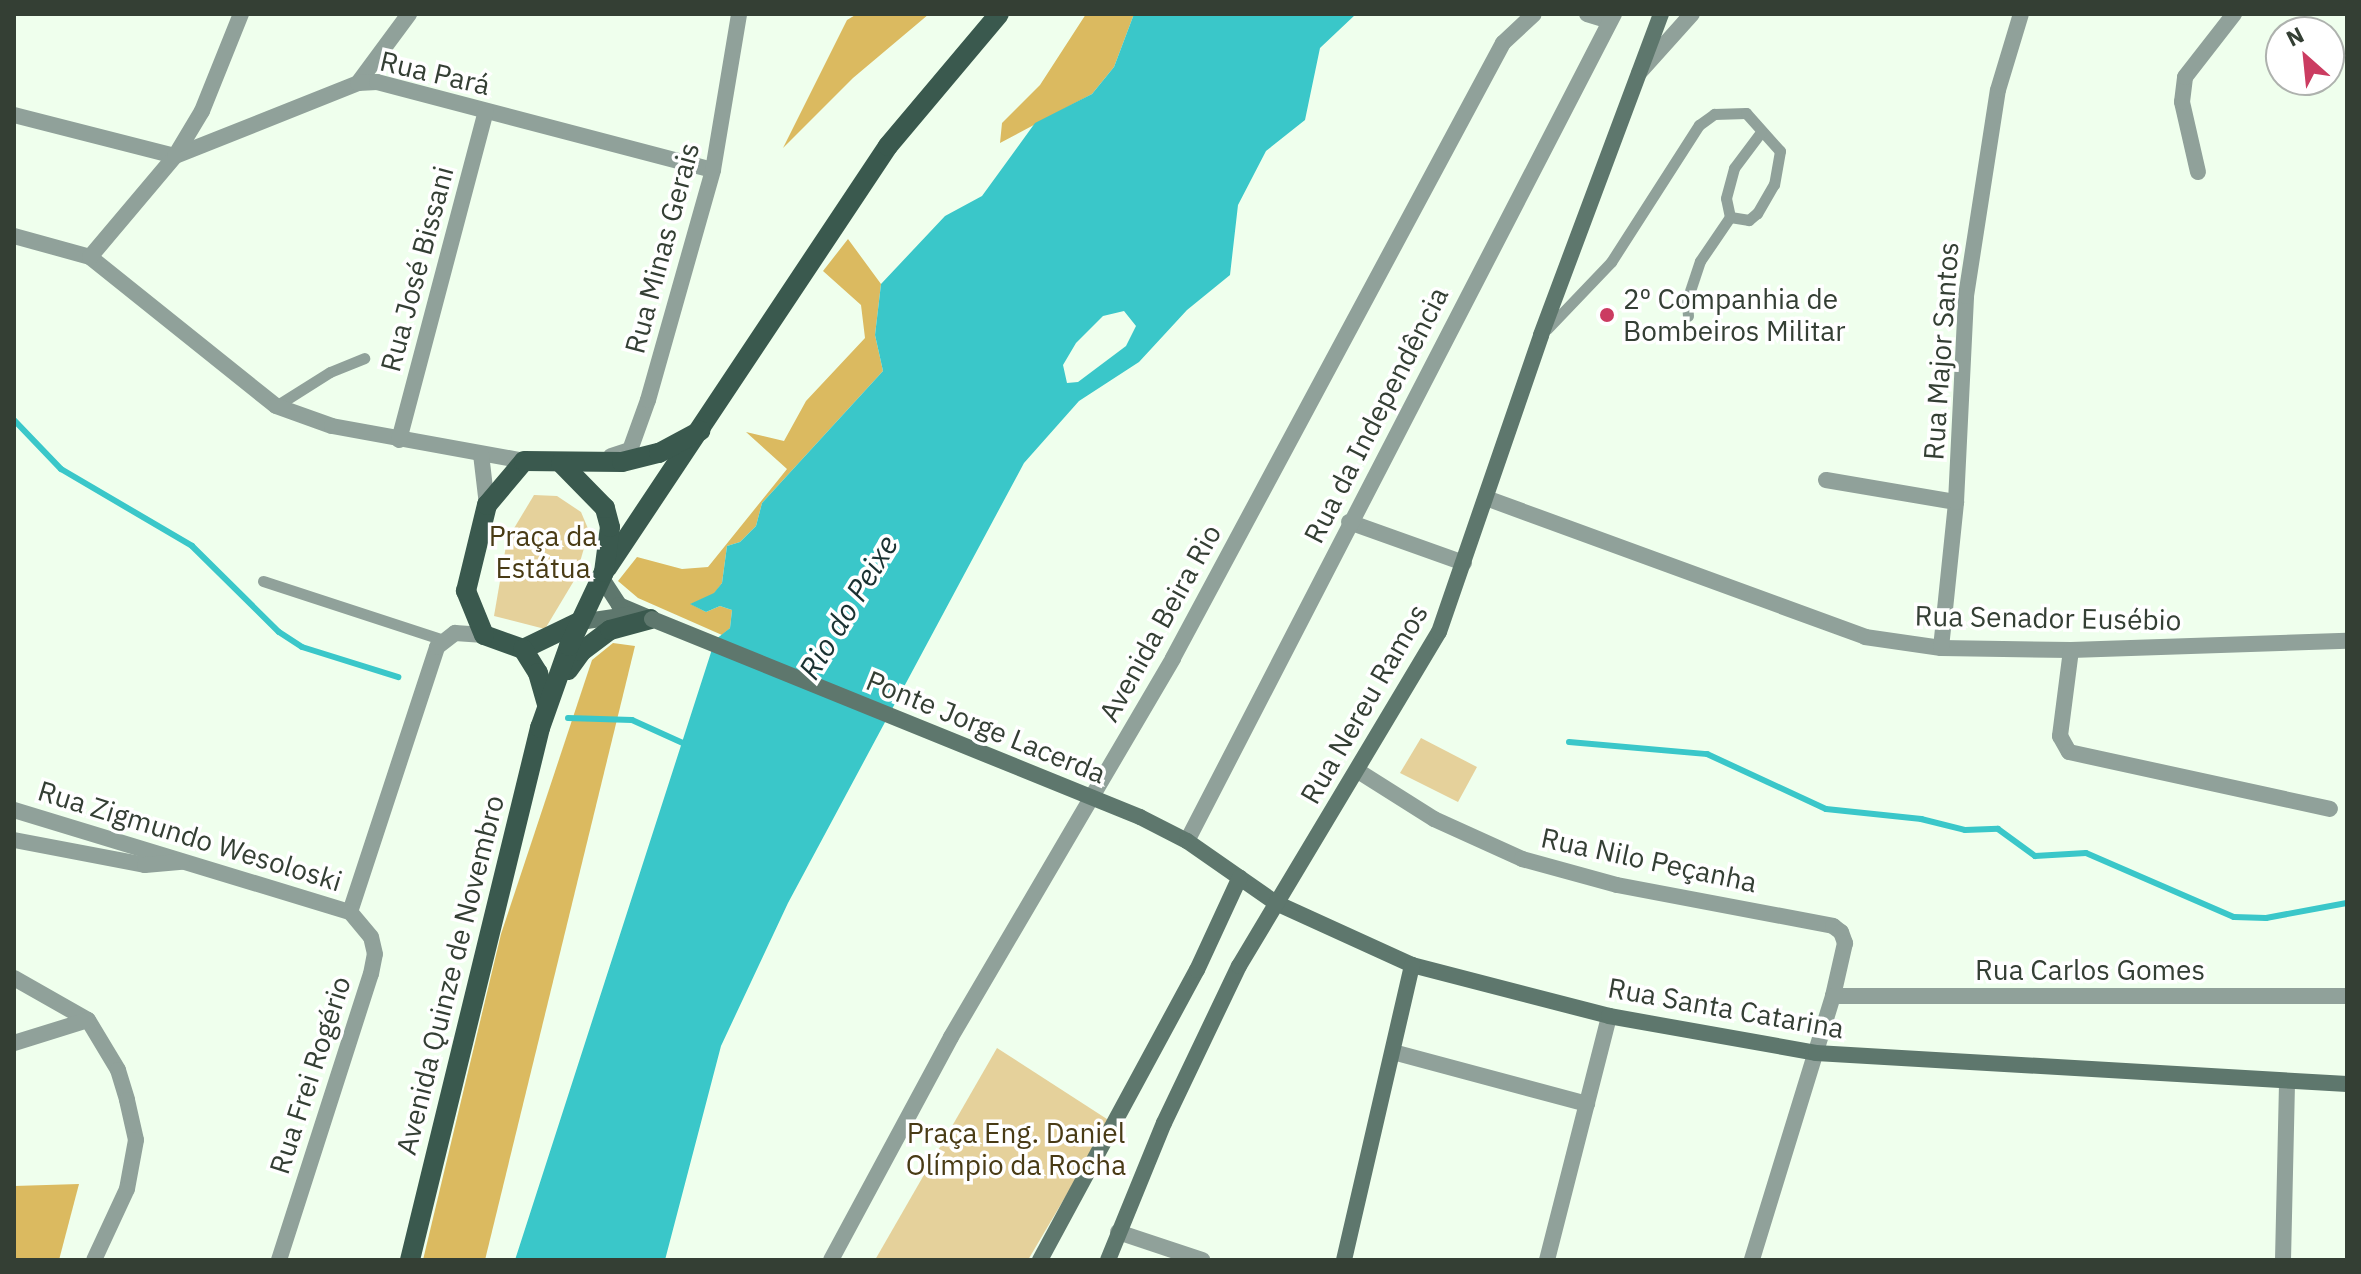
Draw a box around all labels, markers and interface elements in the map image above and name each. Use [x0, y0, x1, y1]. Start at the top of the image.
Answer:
north arrow [2265, 16, 2345, 96]
text: N [2281, 19, 2308, 52]
street label: Rua Pará [377, 44, 493, 102]
street label: Rua Minas Gerais [618, 139, 706, 357]
street label: Rua José Bissani [373, 163, 461, 375]
street label: Rua Major Santos [1917, 241, 1965, 461]
street label: Rua da Independência [1297, 281, 1455, 549]
place label: 2º Companhia de Bombeiros Militar [1623, 282, 1845, 348]
marker: 2º Companhia de Bombeiros Militar [1598, 306, 1616, 324]
park label: Praça da Estátua [489, 519, 597, 585]
street label: Avenida Beira Rio [1092, 519, 1228, 727]
water label: Rio do Peixe [791, 528, 905, 686]
street label: Rua Nereu Ramos [1293, 598, 1435, 810]
street label: Rua Senador Eusébio [1914, 599, 2182, 637]
street label: Ponte Jorge Lacerda [861, 664, 1111, 790]
street label: Rua Zigmundo Wesoloski [34, 774, 346, 898]
street label: Avenida Quinze de Novembro [389, 792, 511, 1158]
street label: Rua Nilo Peçanha [1538, 821, 1760, 899]
street label: Rua Carlos Gomes [1975, 953, 2205, 987]
street label: Rua Santa Catarina [1605, 971, 1847, 1045]
street label: Rua Frei Rogério [262, 972, 358, 1178]
park label: Praça Eng. Daniel Olímpio da Rocha [906, 1116, 1126, 1182]

